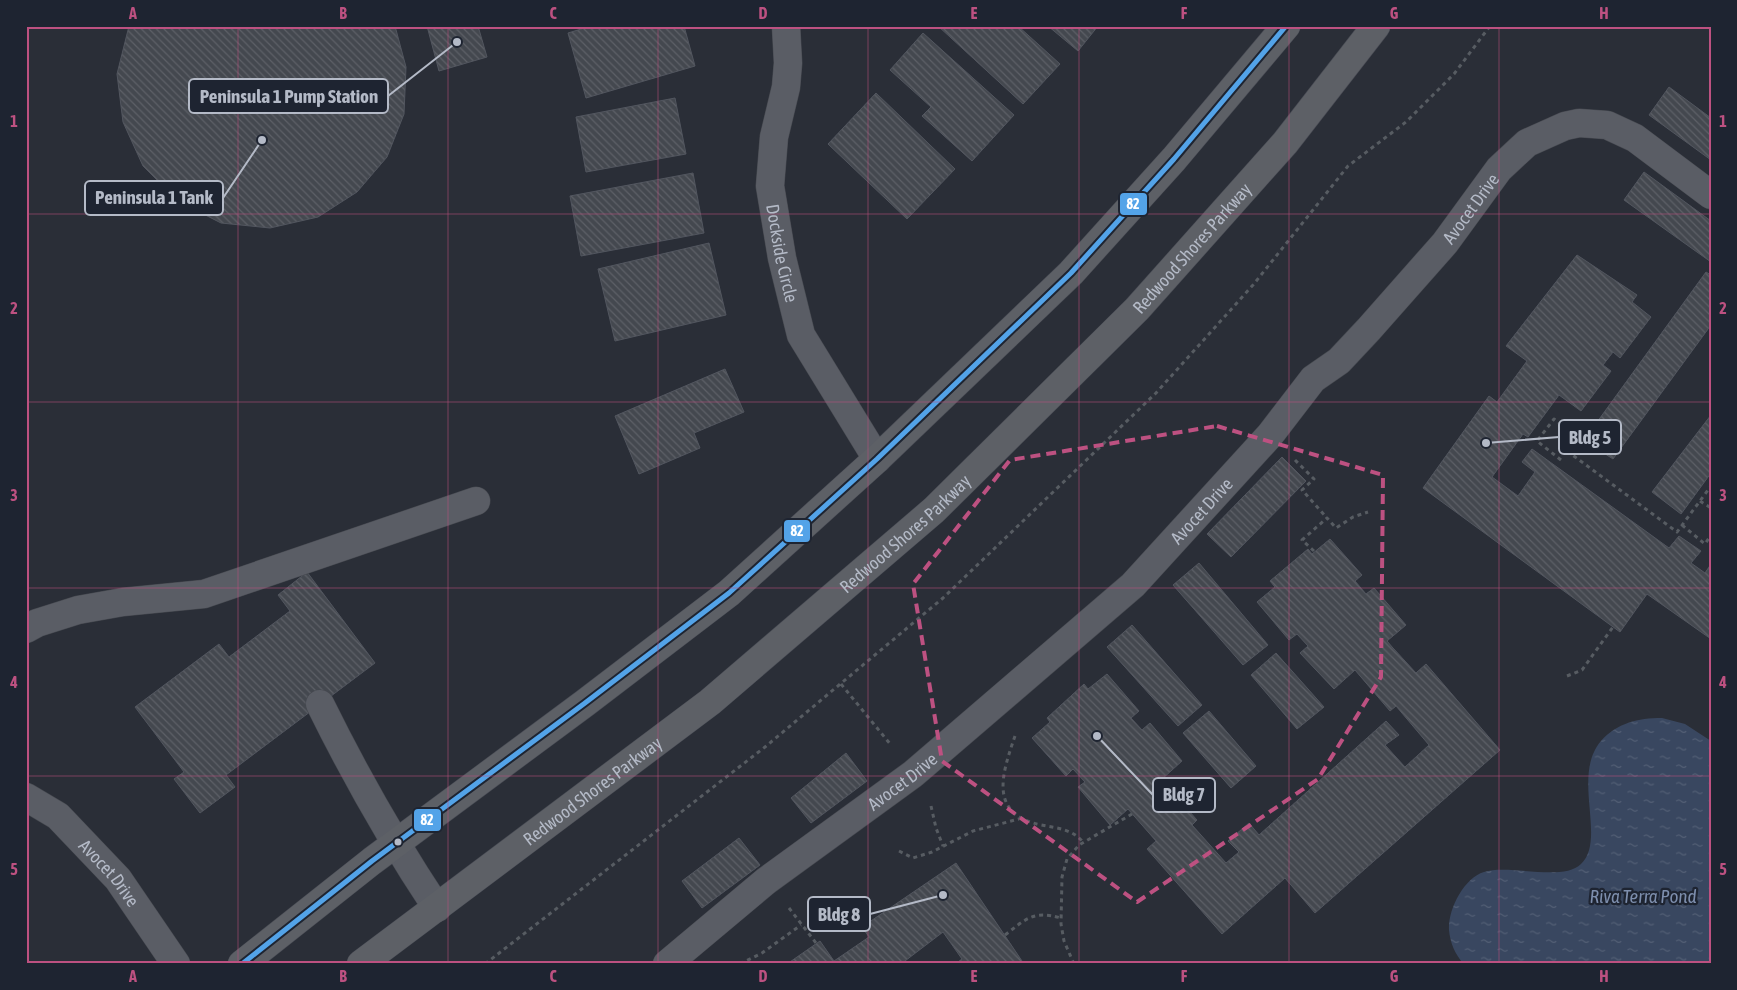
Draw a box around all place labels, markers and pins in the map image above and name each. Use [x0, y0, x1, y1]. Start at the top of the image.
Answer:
callout: Peninsula 1 Pump Station [189, 79, 388, 113]
callout: Peninsula 1 Tank [85, 181, 223, 215]
callout: Bldg 5 [1559, 420, 1621, 454]
callout: Bldg 7 [1153, 778, 1215, 812]
unlabelled marker [393, 837, 403, 847]
callout: Bldg 8 [808, 897, 870, 931]

